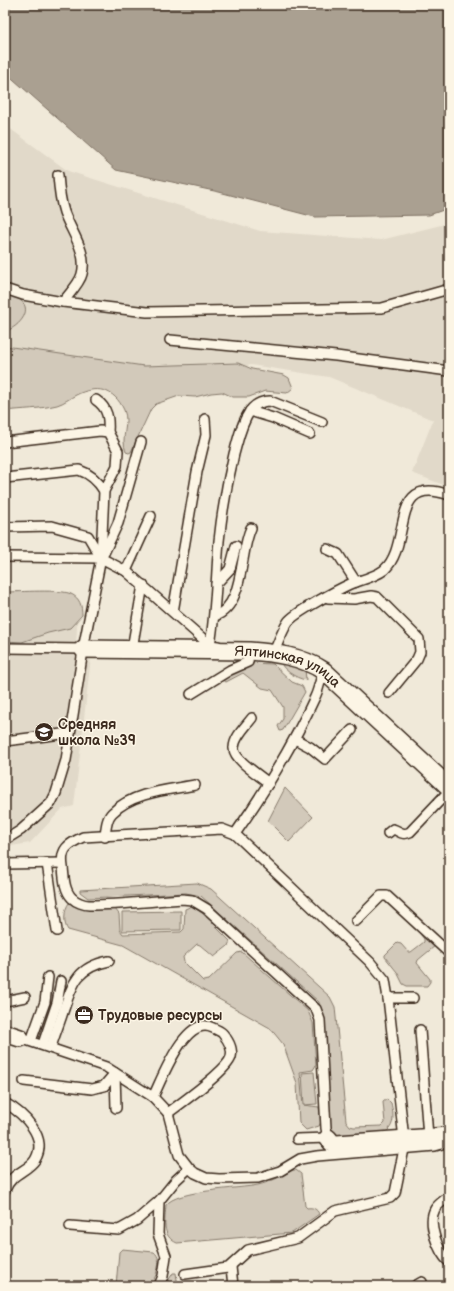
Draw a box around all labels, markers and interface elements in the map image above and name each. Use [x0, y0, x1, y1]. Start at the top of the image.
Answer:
street label: Ялтинская улица [235, 643, 345, 692]
place label: Средняя школа №39 [58, 716, 136, 749]
school or university icon: Средняя школа №39 [33, 721, 55, 743]
office icon: Трудовые ресурсы [73, 1004, 95, 1026]
place label: Трудовые ресурсы [98, 1007, 222, 1024]

